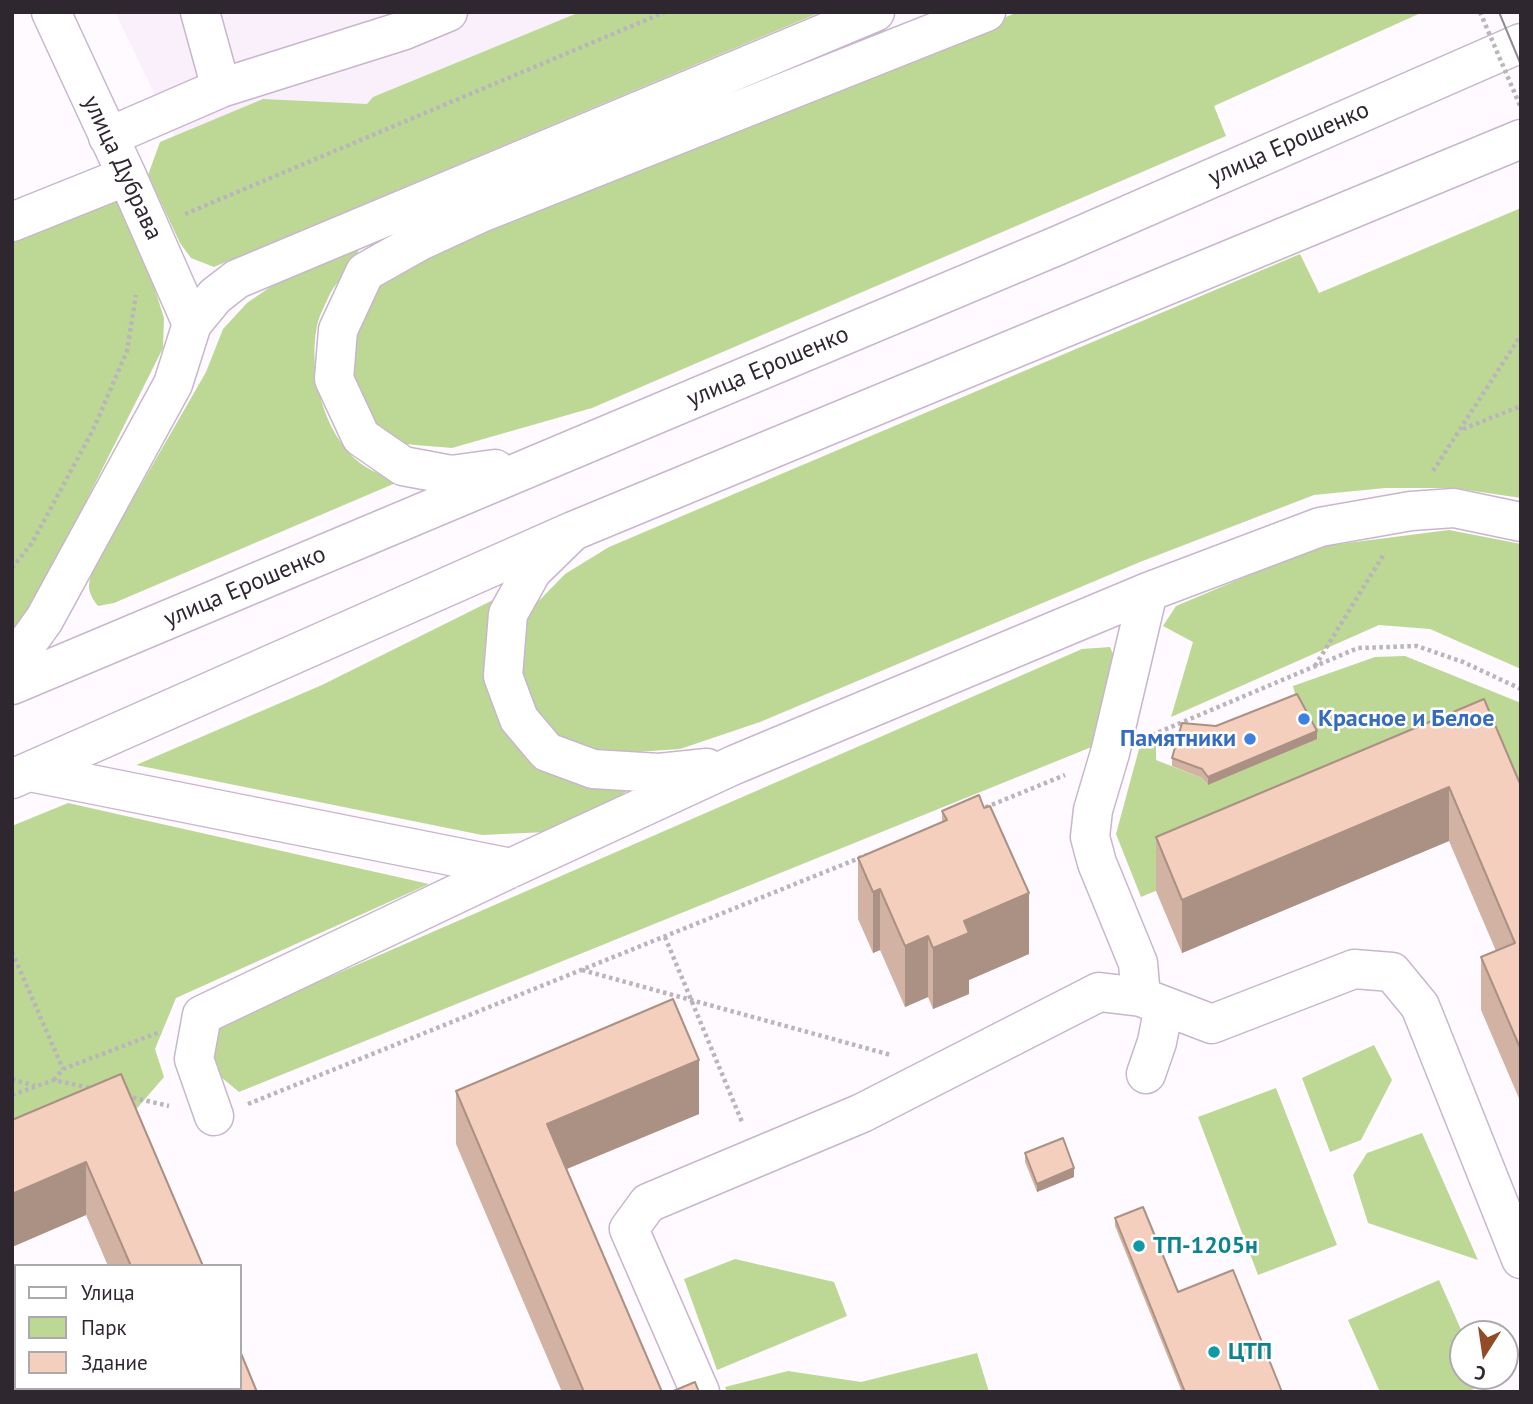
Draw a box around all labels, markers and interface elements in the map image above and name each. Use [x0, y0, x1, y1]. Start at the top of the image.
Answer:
street label: улица Дубрава [76, 91, 168, 245]
street label: улица Ерошенко [1204, 96, 1374, 192]
street label: улица Ерошенко [683, 320, 853, 414]
street label: улица Ерошенко [160, 540, 330, 634]
place label: Красное и Белое [1318, 705, 1494, 733]
marker: Красное и Белое [1296, 711, 1312, 727]
place label: Памятники [1120, 725, 1236, 753]
marker: Памятники [1242, 731, 1258, 747]
place label: ТП-1205н [1153, 1232, 1258, 1260]
marker: ТП-1205н [1131, 1238, 1147, 1254]
legend [14, 1264, 242, 1390]
text: Улица [81, 1279, 135, 1306]
text: Парк [81, 1314, 127, 1341]
north arrow [1449, 1320, 1519, 1390]
place label: ЦТП [1228, 1338, 1272, 1366]
marker: ЦТП [1206, 1344, 1222, 1360]
text: Здание [81, 1349, 148, 1376]
text: С [1472, 1361, 1488, 1386]

